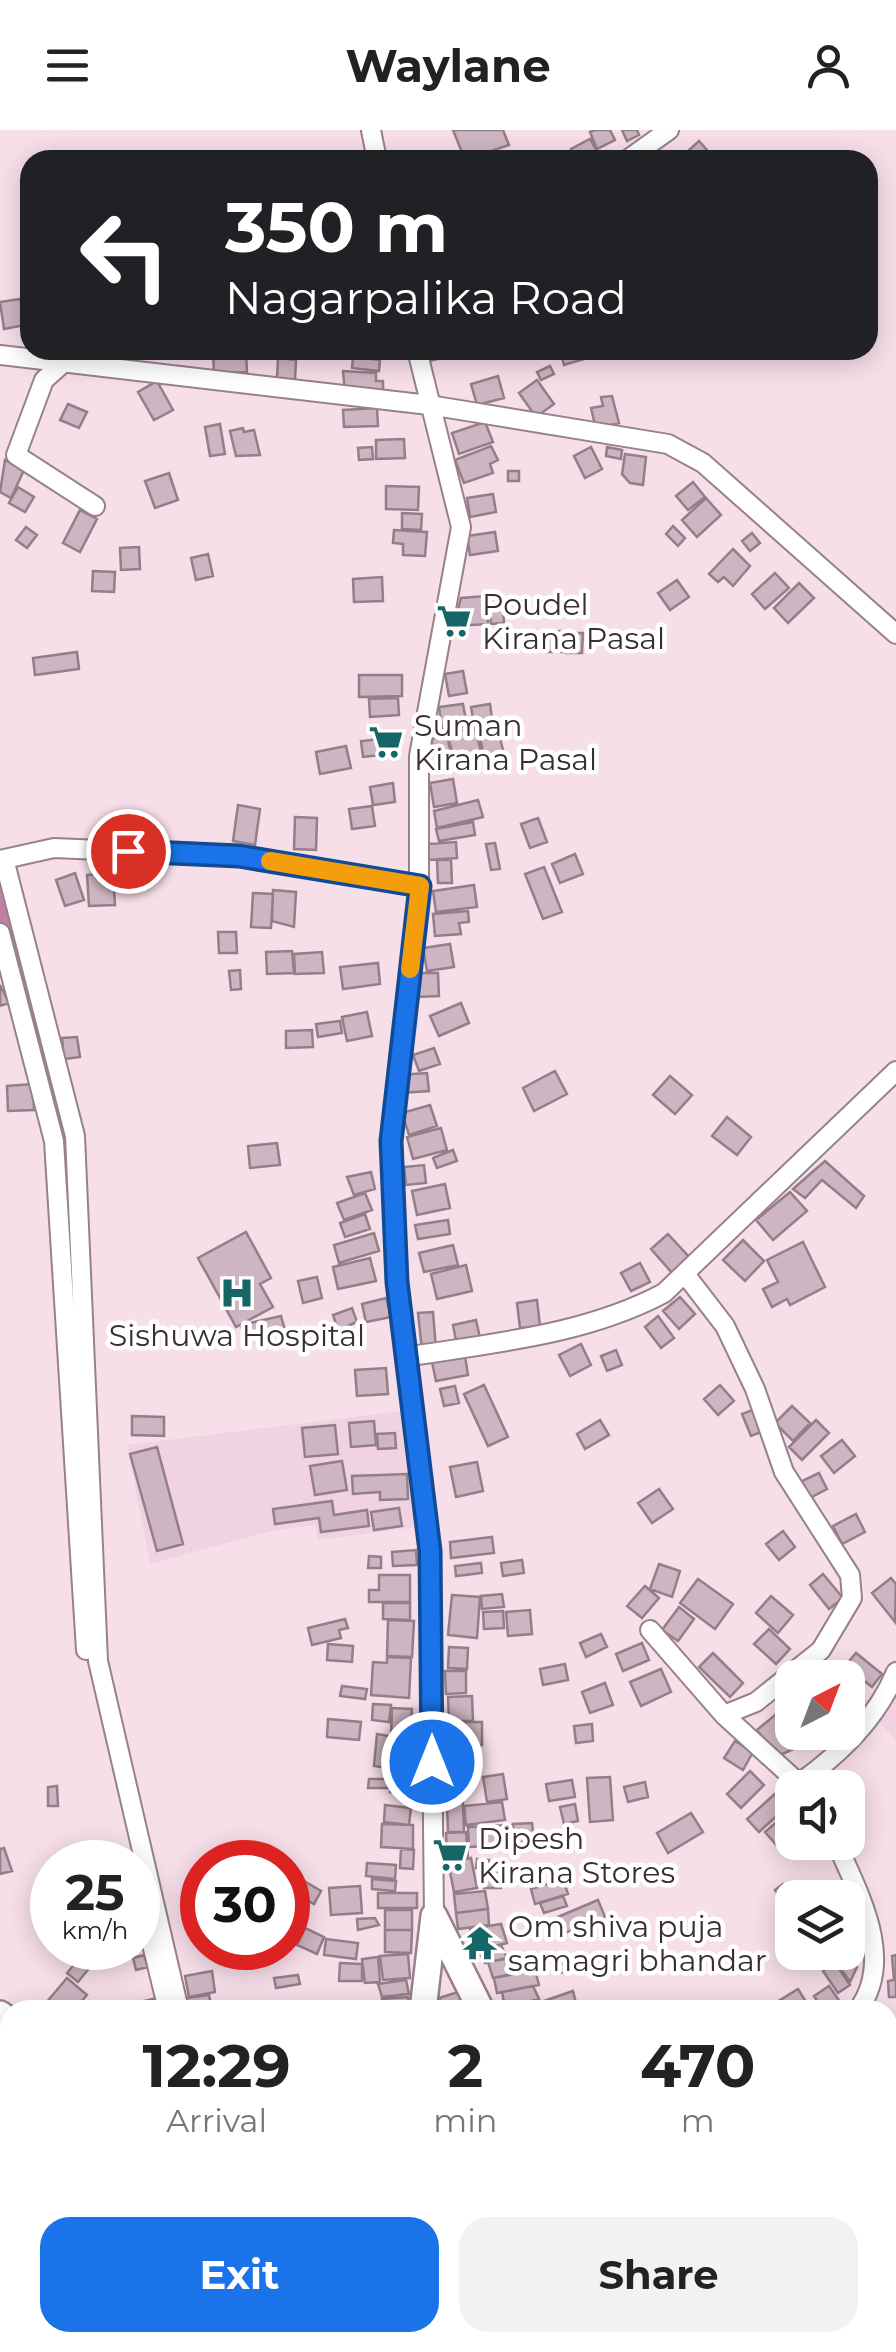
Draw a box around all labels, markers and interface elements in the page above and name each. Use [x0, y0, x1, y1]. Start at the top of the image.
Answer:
icon: menu [40, 38, 95, 93]
text: Waylane [345, 38, 551, 93]
icon: person [801, 38, 856, 93]
text: 350 m [225, 184, 448, 270]
icon: left [60, 190, 190, 320]
text: Nagarpalika Road [225, 270, 627, 325]
place label: Poudel Kirana Pasal [482, 586, 665, 657]
supermarket icon: Poudel Kirana Pasal [435, 602, 473, 640]
place label: Suman Kirana Pasal [414, 707, 597, 778]
supermarket icon: Suman Kirana Pasal [367, 723, 405, 761]
pin [86, 809, 171, 894]
icon: arrive [101, 824, 156, 879]
hospital icon: Sishuwa Hospital [218, 1274, 256, 1312]
place label: Sishuwa Hospital [109, 1317, 365, 1354]
north arrow [775, 1660, 865, 1750]
map controls [775, 1660, 865, 1970]
position arrow [380, 1710, 484, 1814]
button: sound [775, 1770, 865, 1860]
place label: Dipesh Kirana Stores [478, 1820, 675, 1891]
supermarket icon: Dipesh Kirana Stores [431, 1836, 469, 1874]
speed limit sign: 30 [180, 1840, 310, 1970]
text: 25 [65, 1862, 125, 1923]
button: layers [775, 1880, 865, 1970]
place label: Om shiva puja samagri bhandar [508, 1908, 767, 1979]
text: km/h [62, 1915, 128, 1945]
temple icon: Om shiva puja samagri bhandar [461, 1924, 499, 1962]
text: 12:29 [142, 2029, 291, 2102]
text: 2 [448, 2029, 483, 2102]
text: 470 [640, 2029, 756, 2102]
text: Arrival [166, 2101, 267, 2140]
text: min [433, 2101, 497, 2140]
text: m [681, 2101, 715, 2140]
button: Exit [40, 2217, 439, 2332]
button: Share [459, 2217, 858, 2332]

